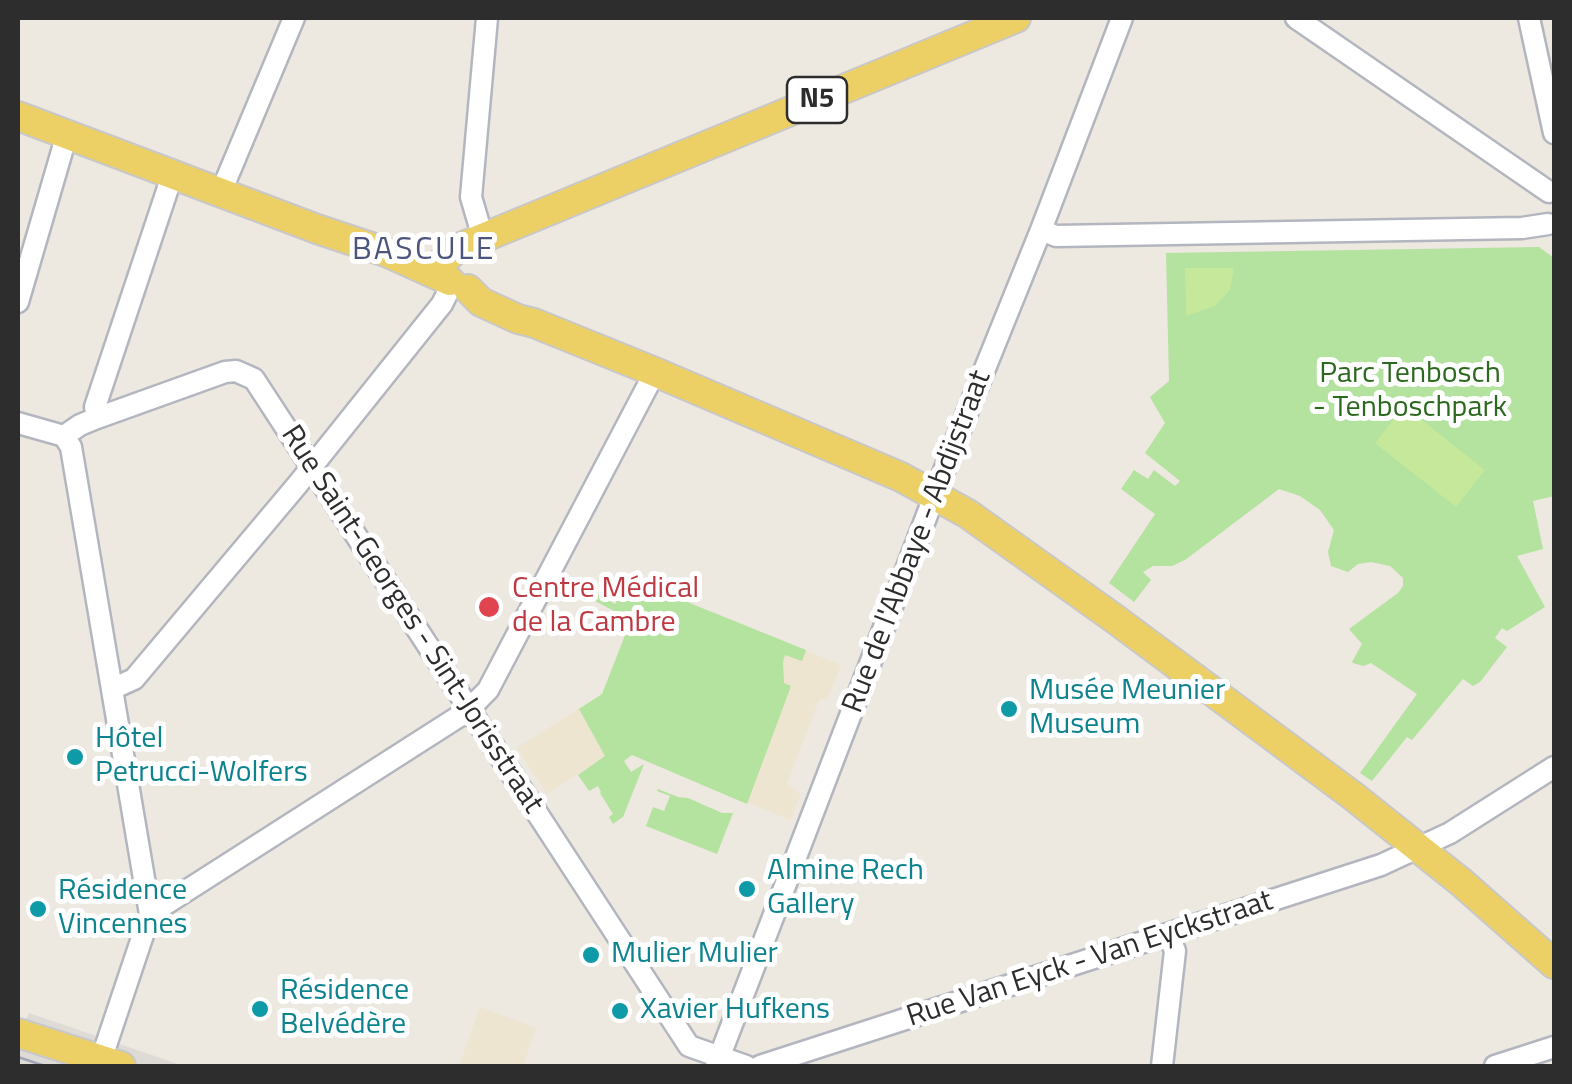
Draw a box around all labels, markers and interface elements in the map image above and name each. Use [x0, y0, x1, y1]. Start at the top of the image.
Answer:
road number: N5 [787, 77, 847, 123]
district label: BASCULE [352, 232, 496, 270]
park label: Parc Tenbosch - Tenboschpark [1313, 357, 1507, 428]
street label: Rue de l'Abbaye - Abdijstraat [836, 366, 1000, 718]
street label: Rue Saint-Georges - Sint-Jorisstraat [272, 419, 550, 821]
place label: Centre Médical de la Cambre [512, 572, 699, 642]
marker: Centre Médical de la Cambre [476, 594, 502, 620]
place label: Musée Meunier Museum [1029, 674, 1225, 744]
marker: Musée Meunier Museum [998, 698, 1020, 720]
place label: Hôtel Petrucci-Wolfers [95, 722, 308, 792]
marker: Hôtel Petrucci-Wolfers [64, 746, 86, 768]
place label: Almine Rech Gallery [767, 854, 924, 924]
place label: Résidence Vincennes [58, 874, 188, 944]
marker: Almine Rech Gallery [736, 878, 758, 900]
street label: Rue Van Eyck - Van Eyckstraat [903, 884, 1277, 1036]
marker: Résidence Vincennes [27, 898, 49, 920]
place label: Mulier Mulier [611, 937, 778, 973]
marker: Mulier Mulier [580, 944, 602, 966]
place label: Résidence Belvédère [280, 974, 409, 1044]
place label: Xavier Hufkens [640, 993, 830, 1029]
marker: Résidence Belvédère [249, 998, 271, 1020]
marker: Xavier Hufkens [609, 1000, 631, 1022]

